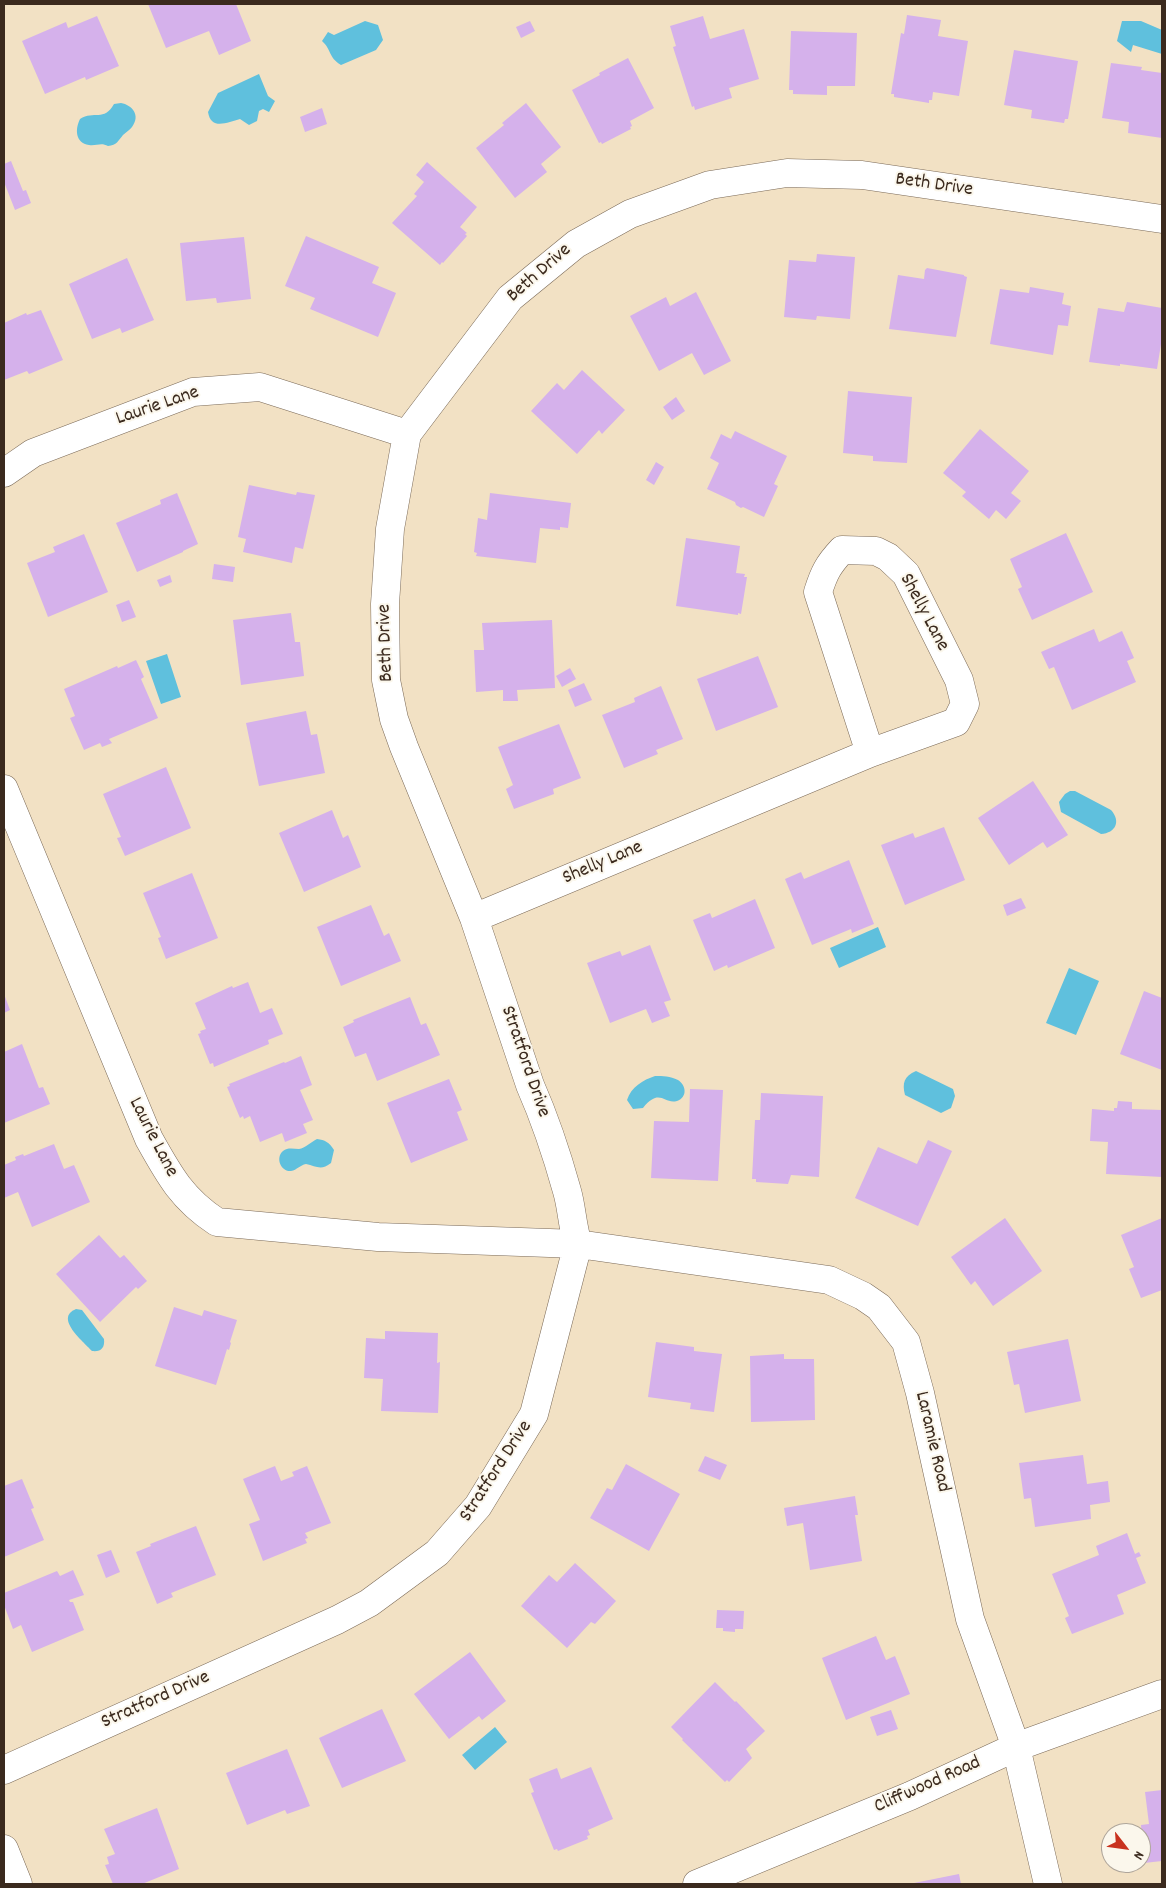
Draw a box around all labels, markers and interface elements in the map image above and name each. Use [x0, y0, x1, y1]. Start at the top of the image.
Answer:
street label: Beth Drive [894, 169, 974, 203]
street label: Beth Drive [503, 239, 577, 309]
street label: Laurie Lane [113, 382, 203, 432]
street label: Shelly Lane [893, 570, 953, 656]
street label: Beth Drive [374, 604, 400, 682]
street label: Shelly Lane [559, 836, 647, 892]
street label: Stratford Drive [494, 1003, 554, 1121]
street label: Laurie Lane [122, 1094, 182, 1182]
street label: Laramie Road [908, 1389, 954, 1495]
street label: Stratford Drive [455, 1417, 539, 1527]
street label: Stratford Drive [98, 1666, 214, 1736]
street label: Cliffwood Road [871, 1752, 985, 1820]
north arrow [1101, 1823, 1151, 1873]
text: N [1128, 1847, 1149, 1863]

